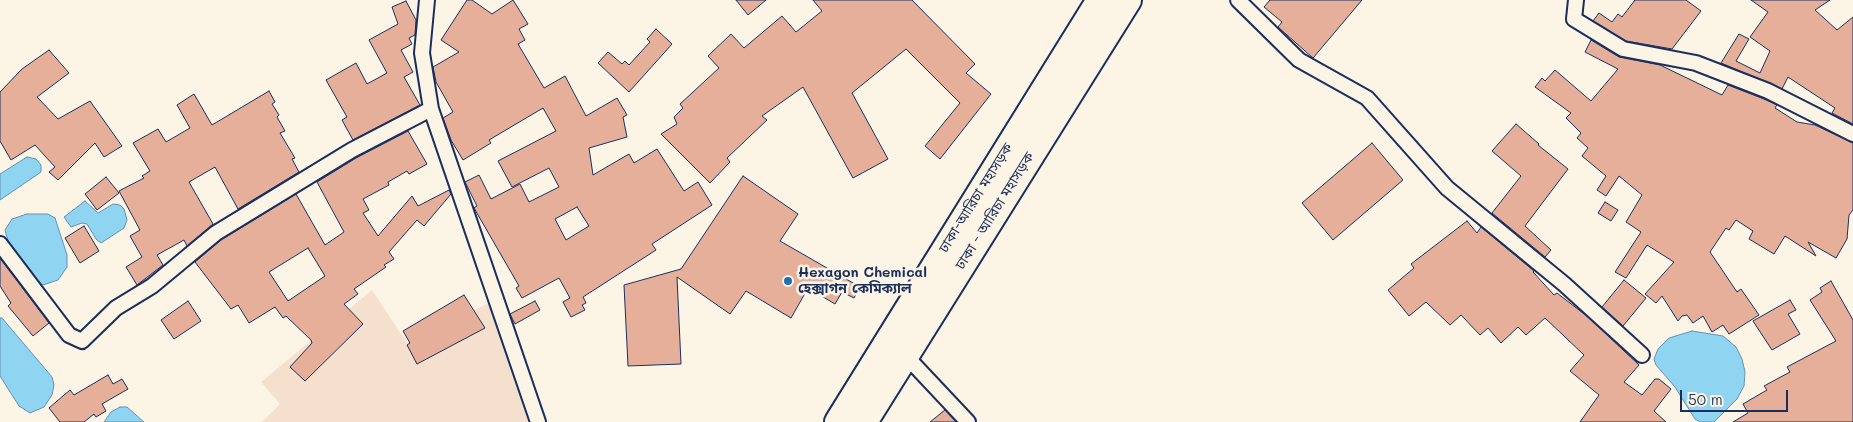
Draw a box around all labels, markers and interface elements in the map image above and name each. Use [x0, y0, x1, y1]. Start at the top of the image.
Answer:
street label: ঢাকা-আরিচা মহাসড়ক [935, 140, 1017, 256]
street label: ঢাকা - আরিচা মহাসড়ক [952, 149, 1038, 273]
place label: Hexagon Chemical হেক্সাগন কেমিক্যাল [798, 265, 927, 298]
marker: Hexagon Chemical হেক্সাগন কেমিক্যাল [782, 275, 794, 287]
scale bar [1683, 380, 1790, 412]
text: 50 m [1688, 389, 1723, 409]

